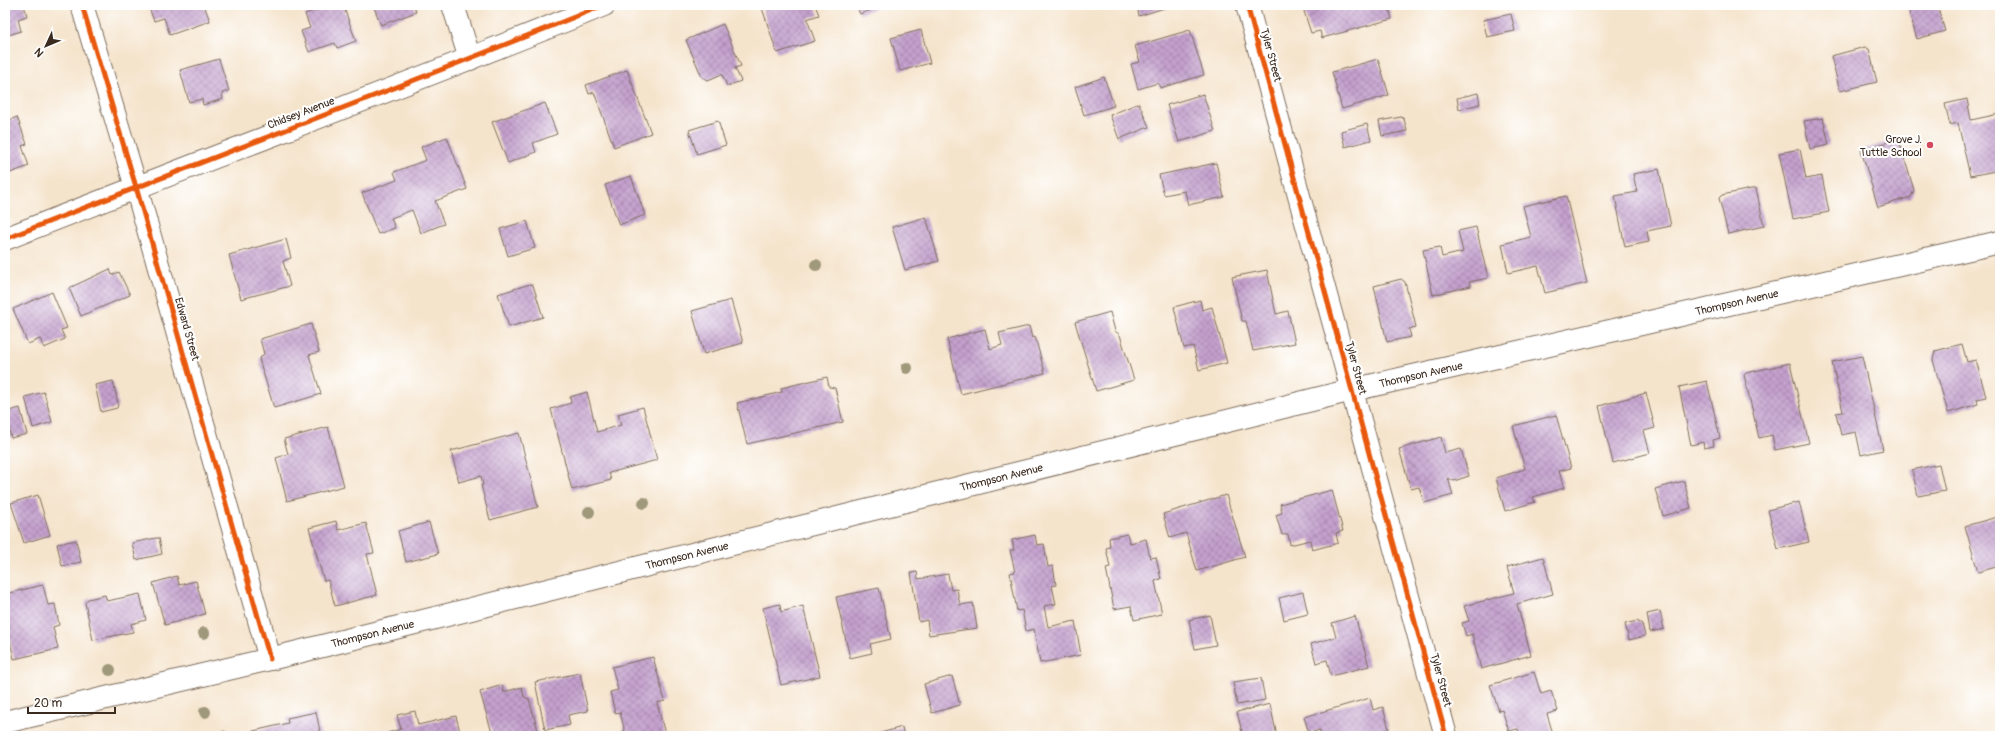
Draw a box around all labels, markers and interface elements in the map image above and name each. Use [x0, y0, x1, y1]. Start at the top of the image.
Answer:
north arrow [26, 26, 66, 66]
street label: Tyler Street [1258, 27, 1284, 84]
text: N [32, 45, 46, 60]
street label: Chidsey Avenue [266, 94, 337, 132]
place label: Grove J. Tuttle School [1860, 133, 1922, 159]
marker: Grove J. Tuttle School [1925, 140, 1935, 150]
street label: Thompson Avenue [1694, 286, 1780, 318]
street label: Edward Street [172, 296, 202, 363]
street label: Tyler Street [1343, 340, 1369, 397]
street label: Thompson Avenue [1378, 358, 1464, 390]
street label: Thompson Avenue [959, 460, 1045, 494]
street label: Thompson Avenue [644, 539, 730, 572]
street label: Thompson Avenue [330, 617, 416, 650]
street label: Tyler Street [1428, 652, 1454, 709]
scale bar [28, 689, 115, 715]
text: 20 m [34, 696, 63, 711]

